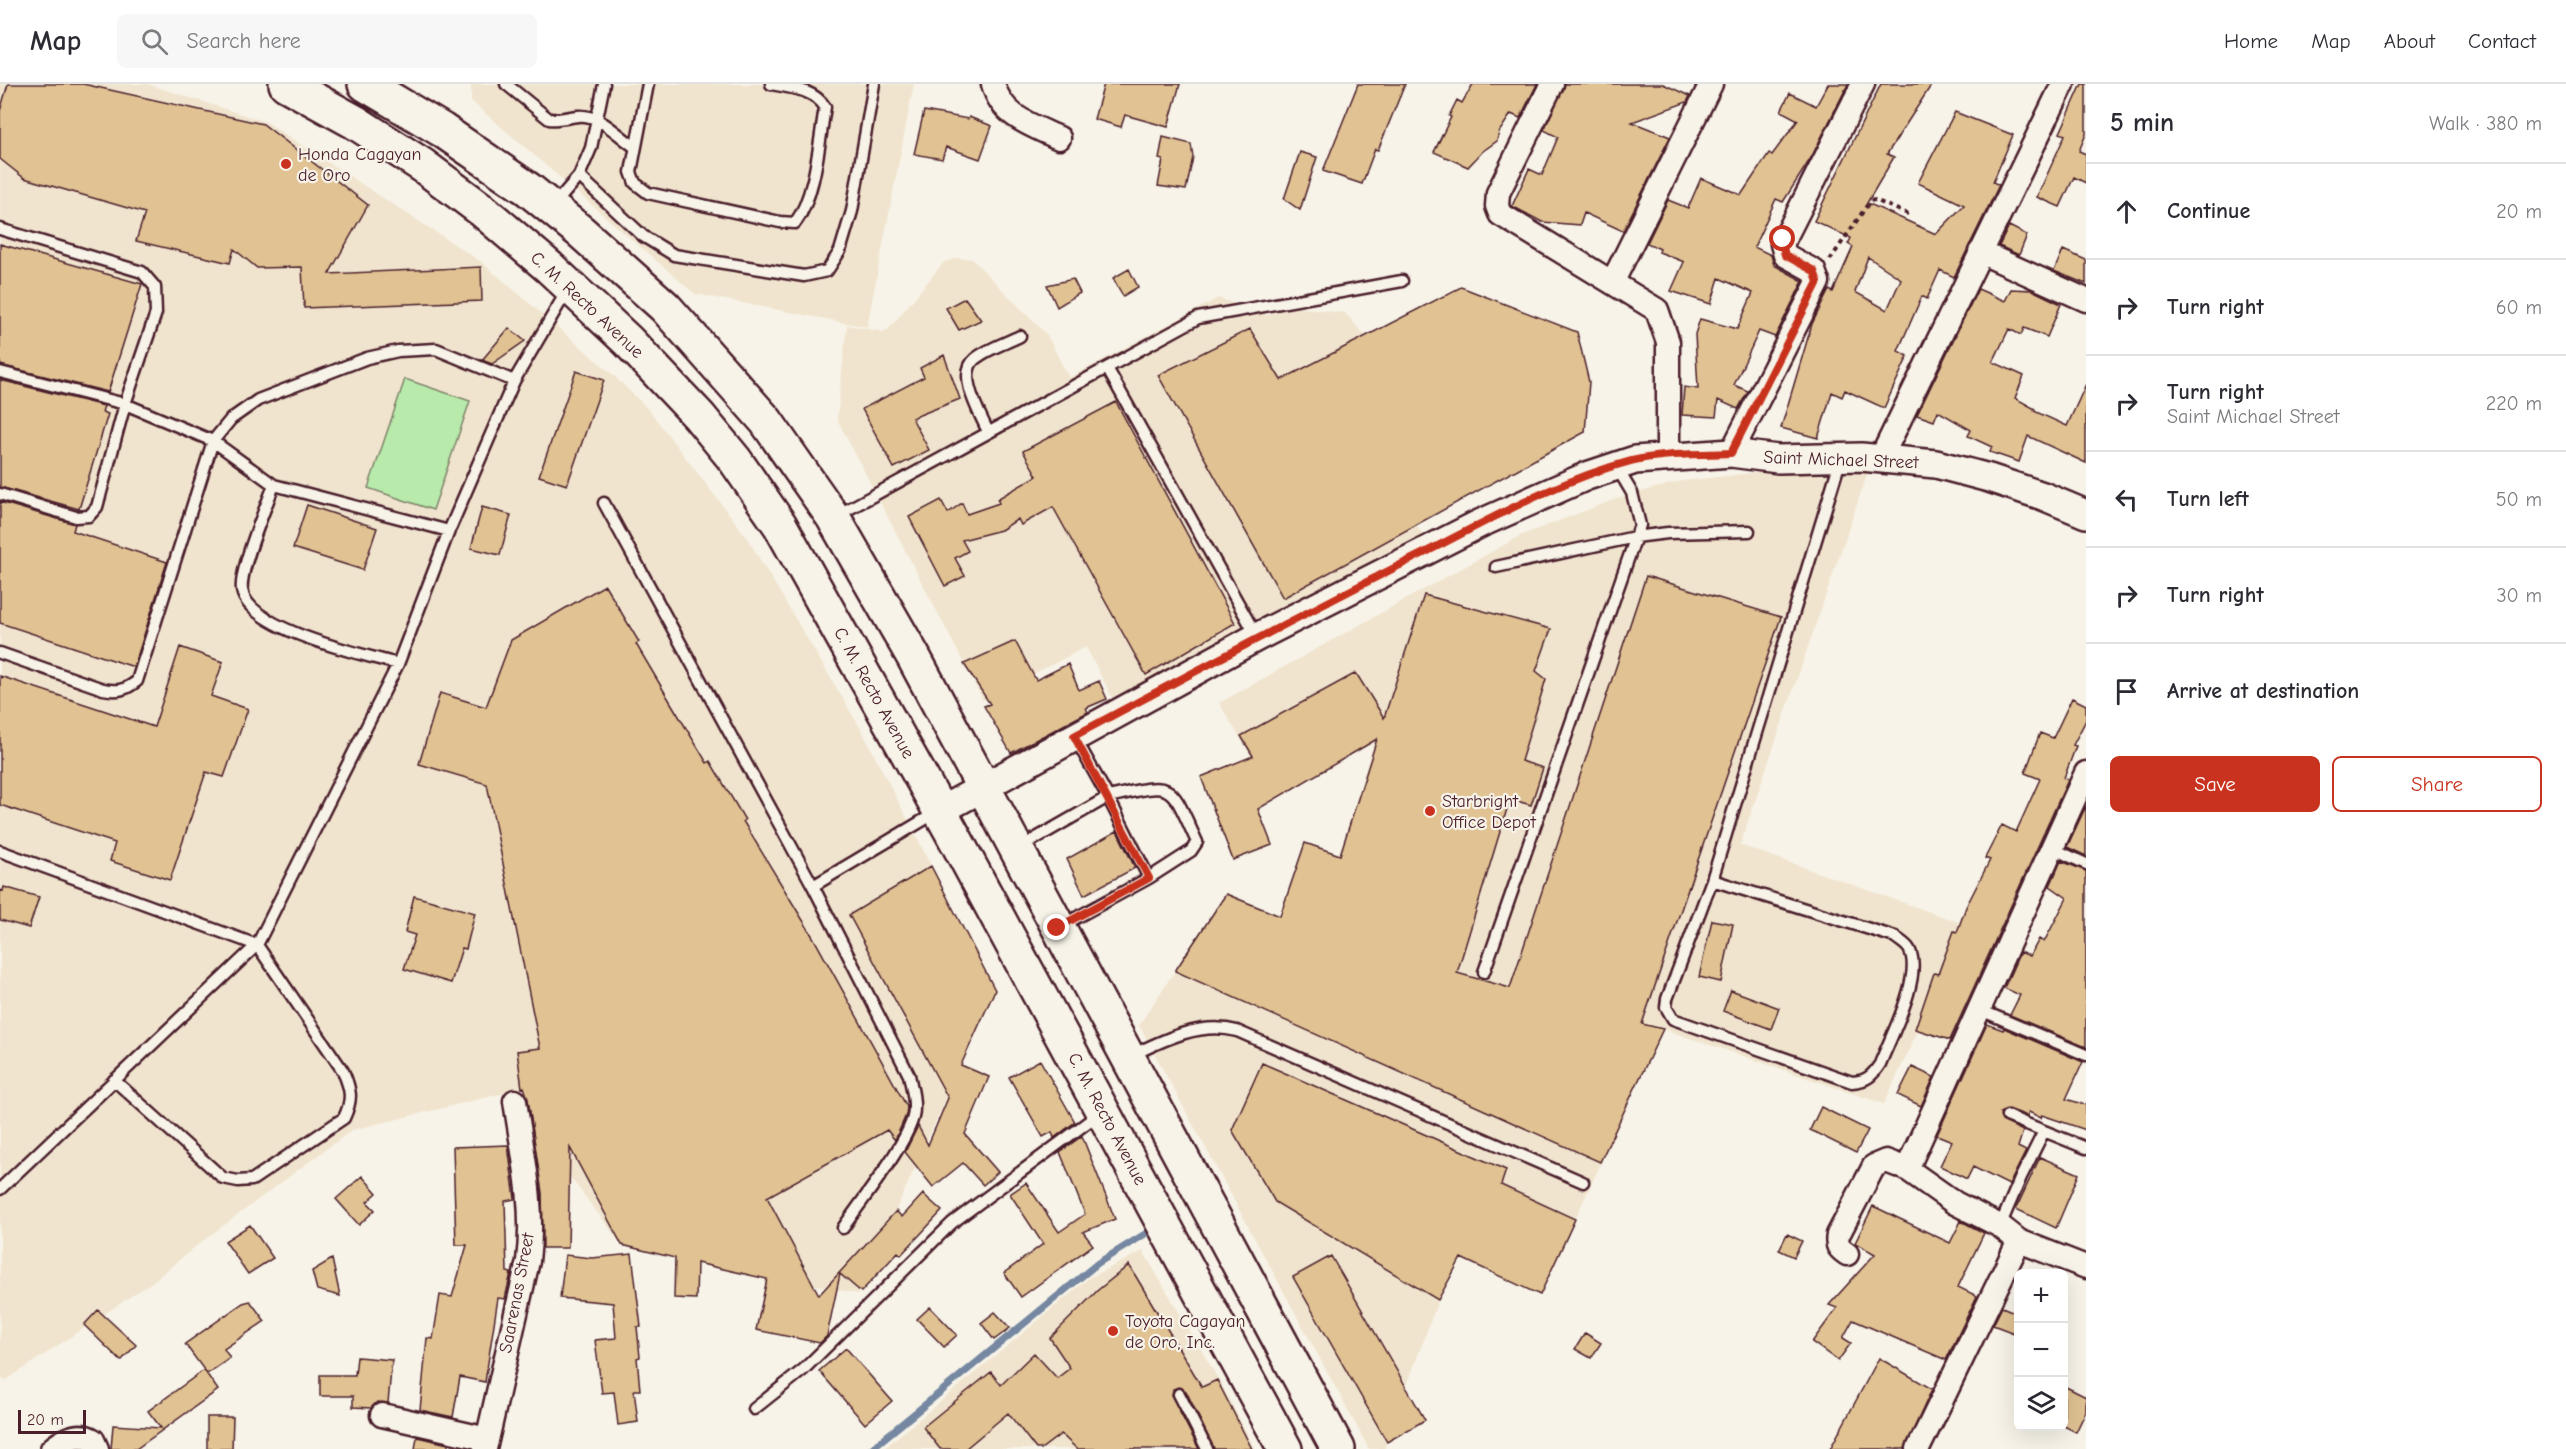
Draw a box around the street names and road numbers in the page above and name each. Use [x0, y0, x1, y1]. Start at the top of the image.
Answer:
street label: C. M. Recto Avenue [526, 247, 648, 363]
street label: Saint Michael Street [1763, 447, 1920, 473]
street label: C. M. Recto Avenue [829, 624, 919, 762]
street label: C. M. Recto Avenue [1063, 1049, 1151, 1189]
street label: Saarenas Street [495, 1230, 539, 1355]

